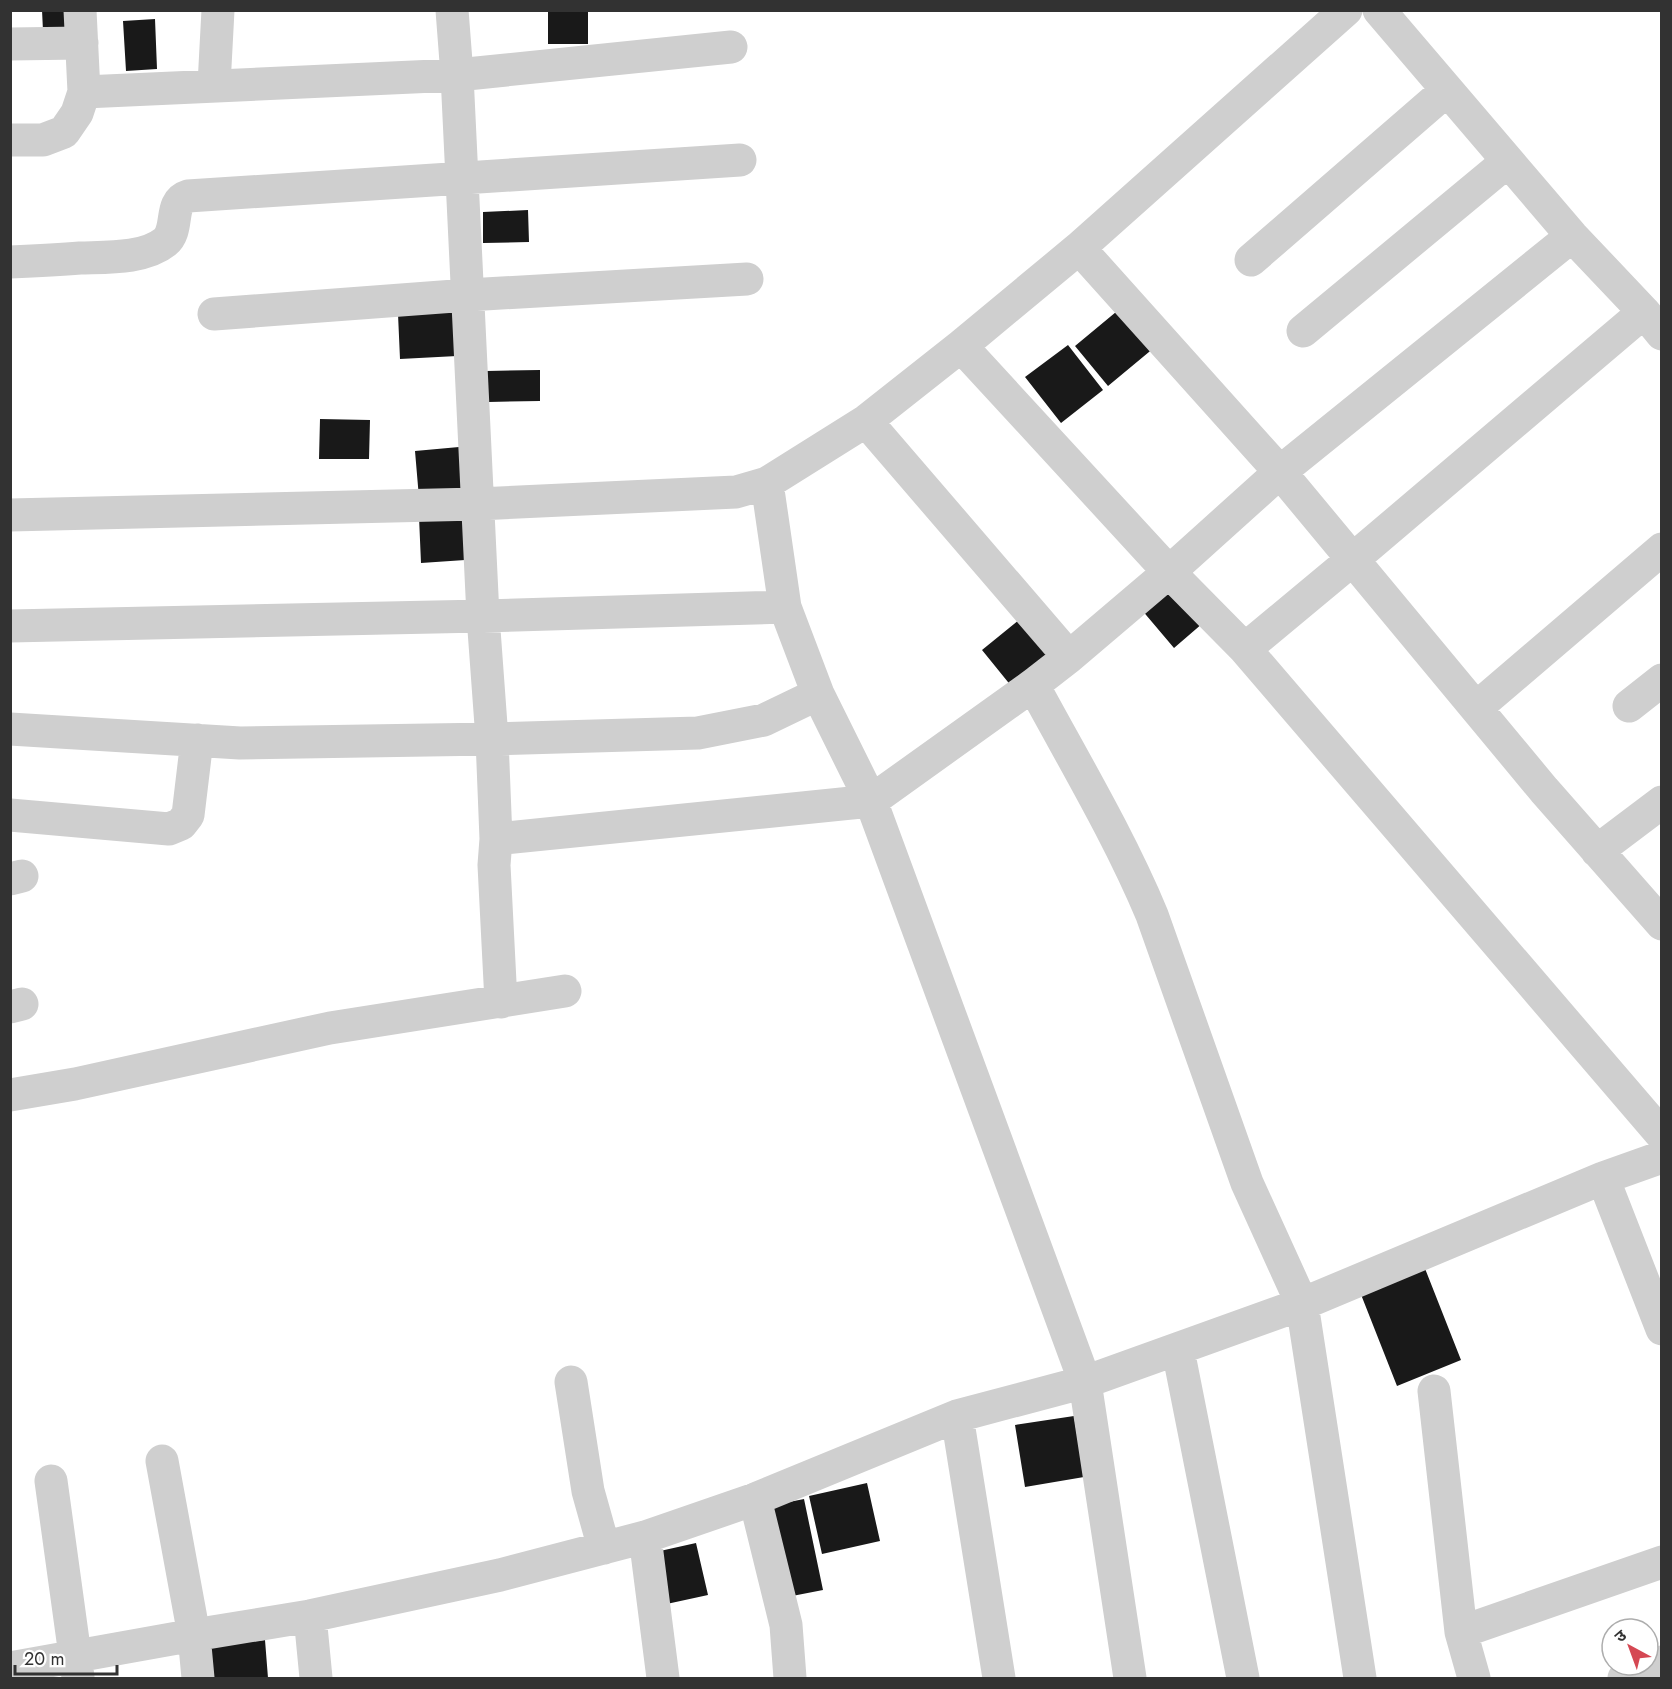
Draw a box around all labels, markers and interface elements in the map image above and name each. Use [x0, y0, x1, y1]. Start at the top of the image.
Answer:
north arrow [1600, 1617, 1660, 1677]
text: उ [1609, 1624, 1632, 1648]
scale bar [15, 1638, 117, 1676]
text: 20 m [24, 1646, 64, 1672]

